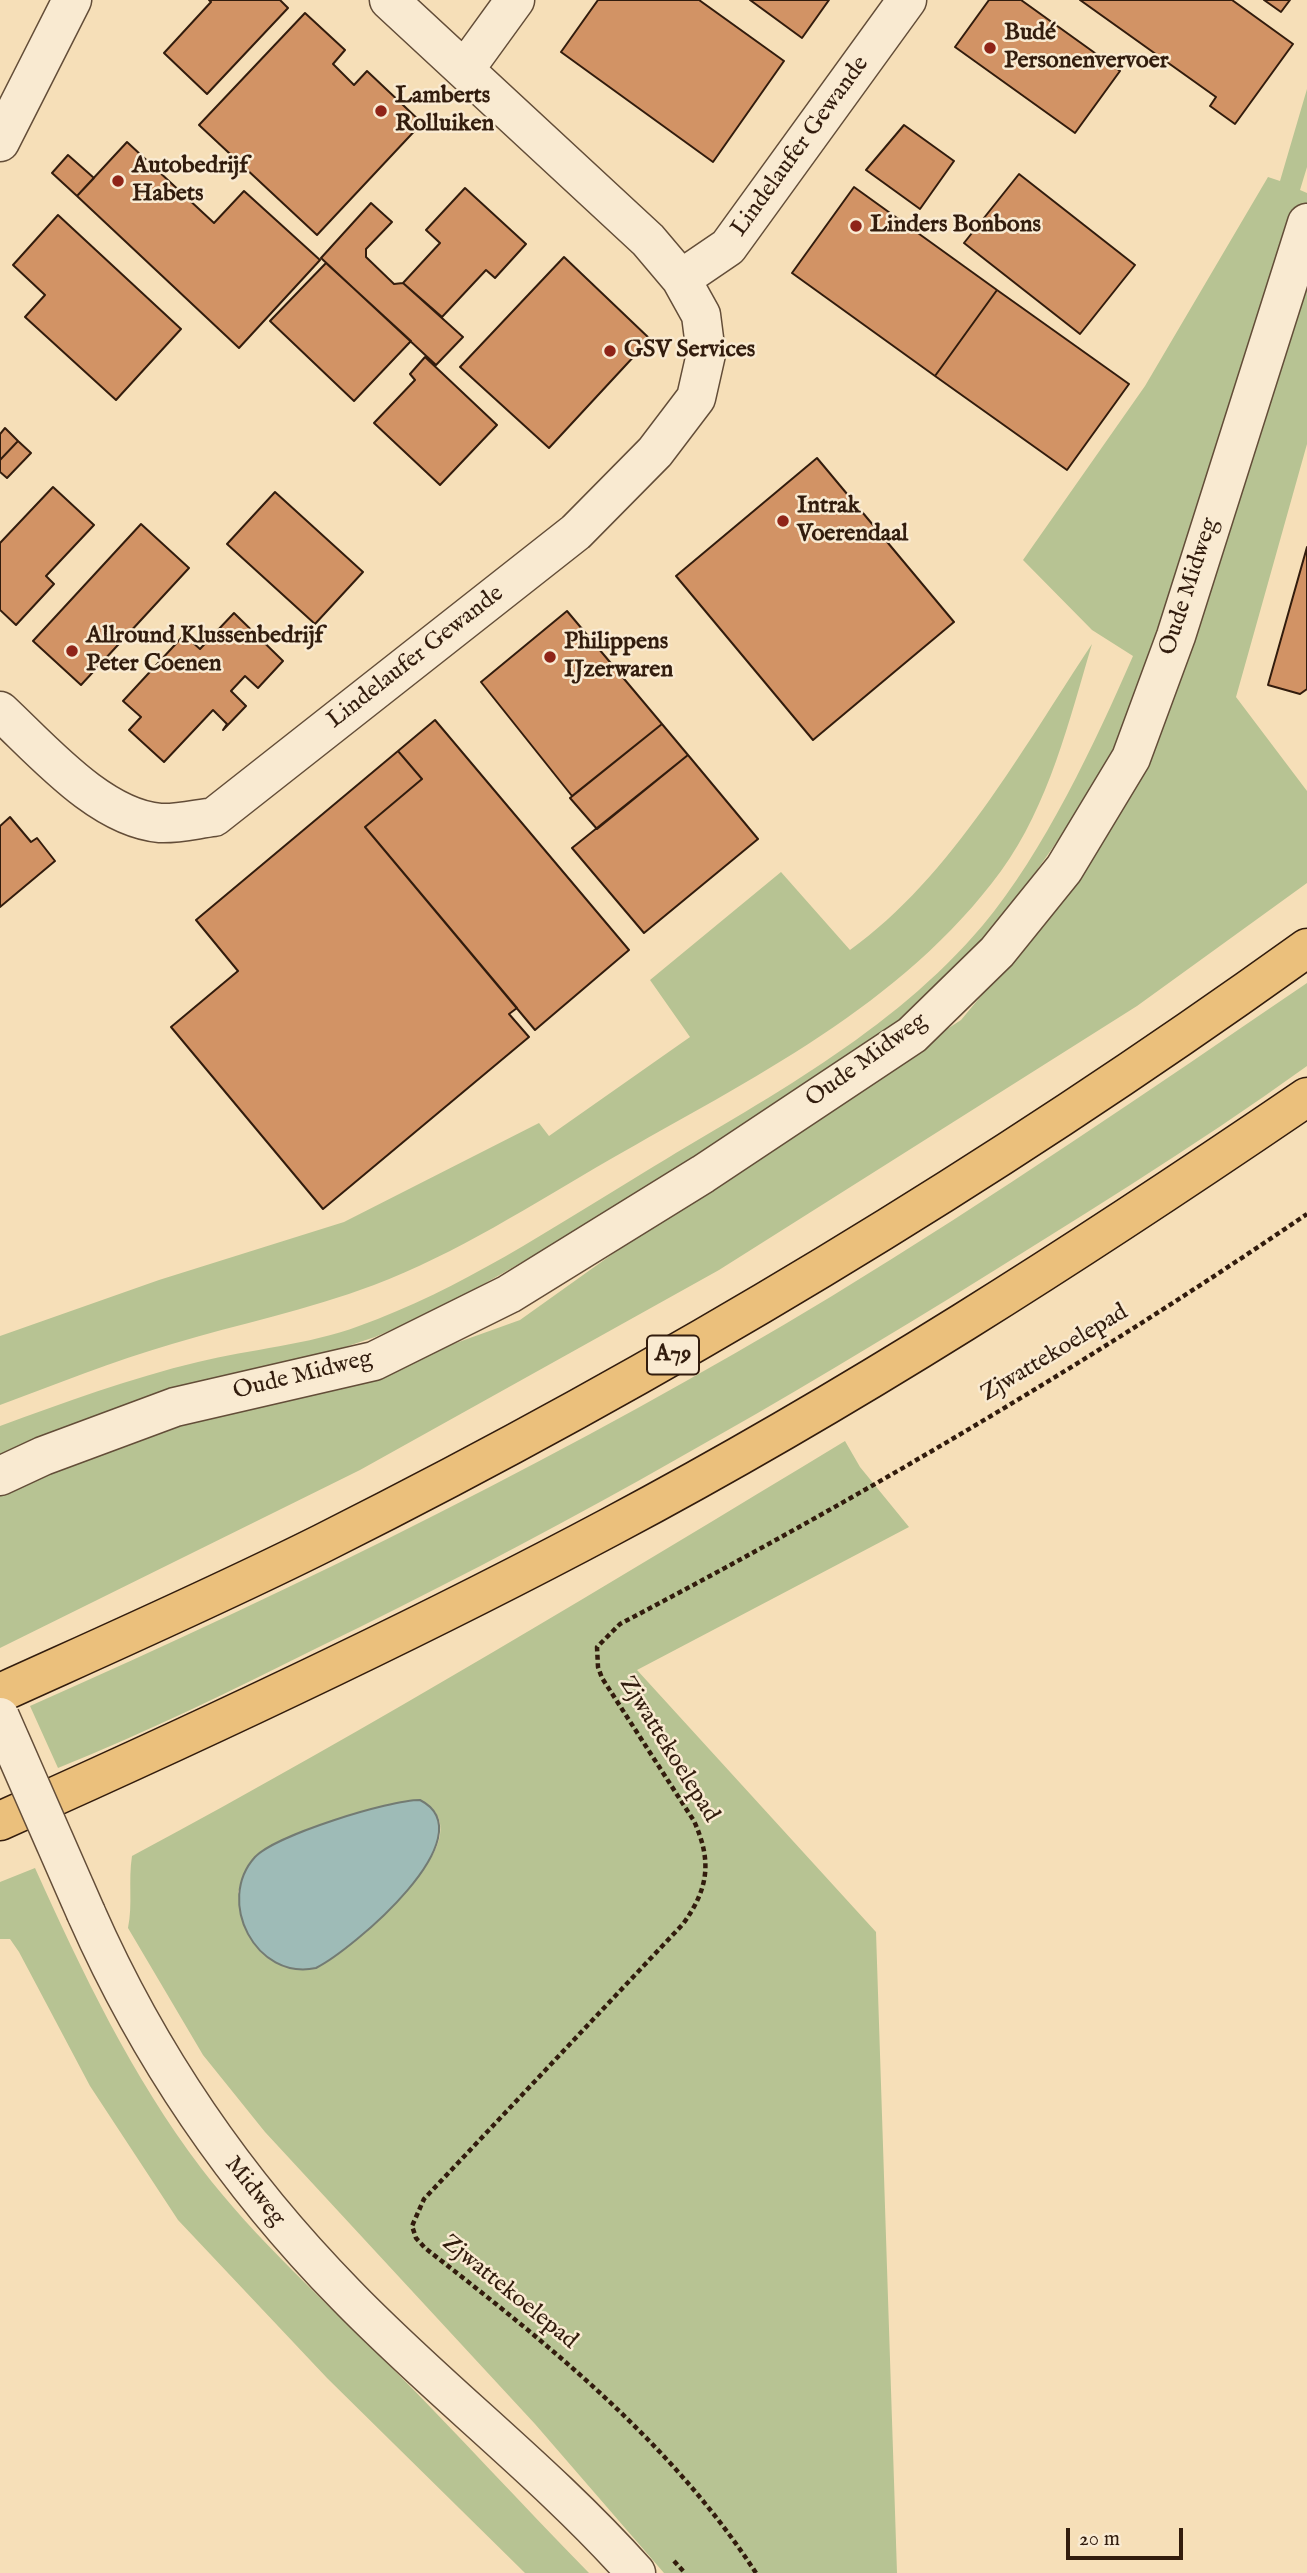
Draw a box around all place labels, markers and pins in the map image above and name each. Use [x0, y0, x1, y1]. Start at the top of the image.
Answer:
place label: Budé Personenvervoer [1004, 20, 1169, 76]
marker: Budé Personenvervoer [982, 40, 998, 56]
place label: Lamberts Rolluiken [395, 83, 494, 139]
marker: Lamberts Rolluiken [373, 103, 389, 119]
place label: Autobedrijf Habets [132, 153, 248, 209]
marker: Autobedrijf Habets [110, 173, 126, 189]
place label: Linders Bonbons [870, 212, 1041, 240]
marker: Linders Bonbons [848, 218, 864, 234]
place label: GSV Services [624, 337, 755, 365]
marker: GSV Services [602, 343, 618, 359]
place label: Intrak Voerendaal [797, 493, 908, 549]
marker: Intrak Voerendaal [775, 513, 791, 529]
place label: Allround Klussenbedrijf Peter Coenen [86, 623, 323, 679]
place label: Philippens IJzerwaren [564, 629, 673, 685]
marker: Allround Klussenbedrijf Peter Coenen [64, 643, 80, 659]
marker: Philippens IJzerwaren [542, 649, 558, 665]

